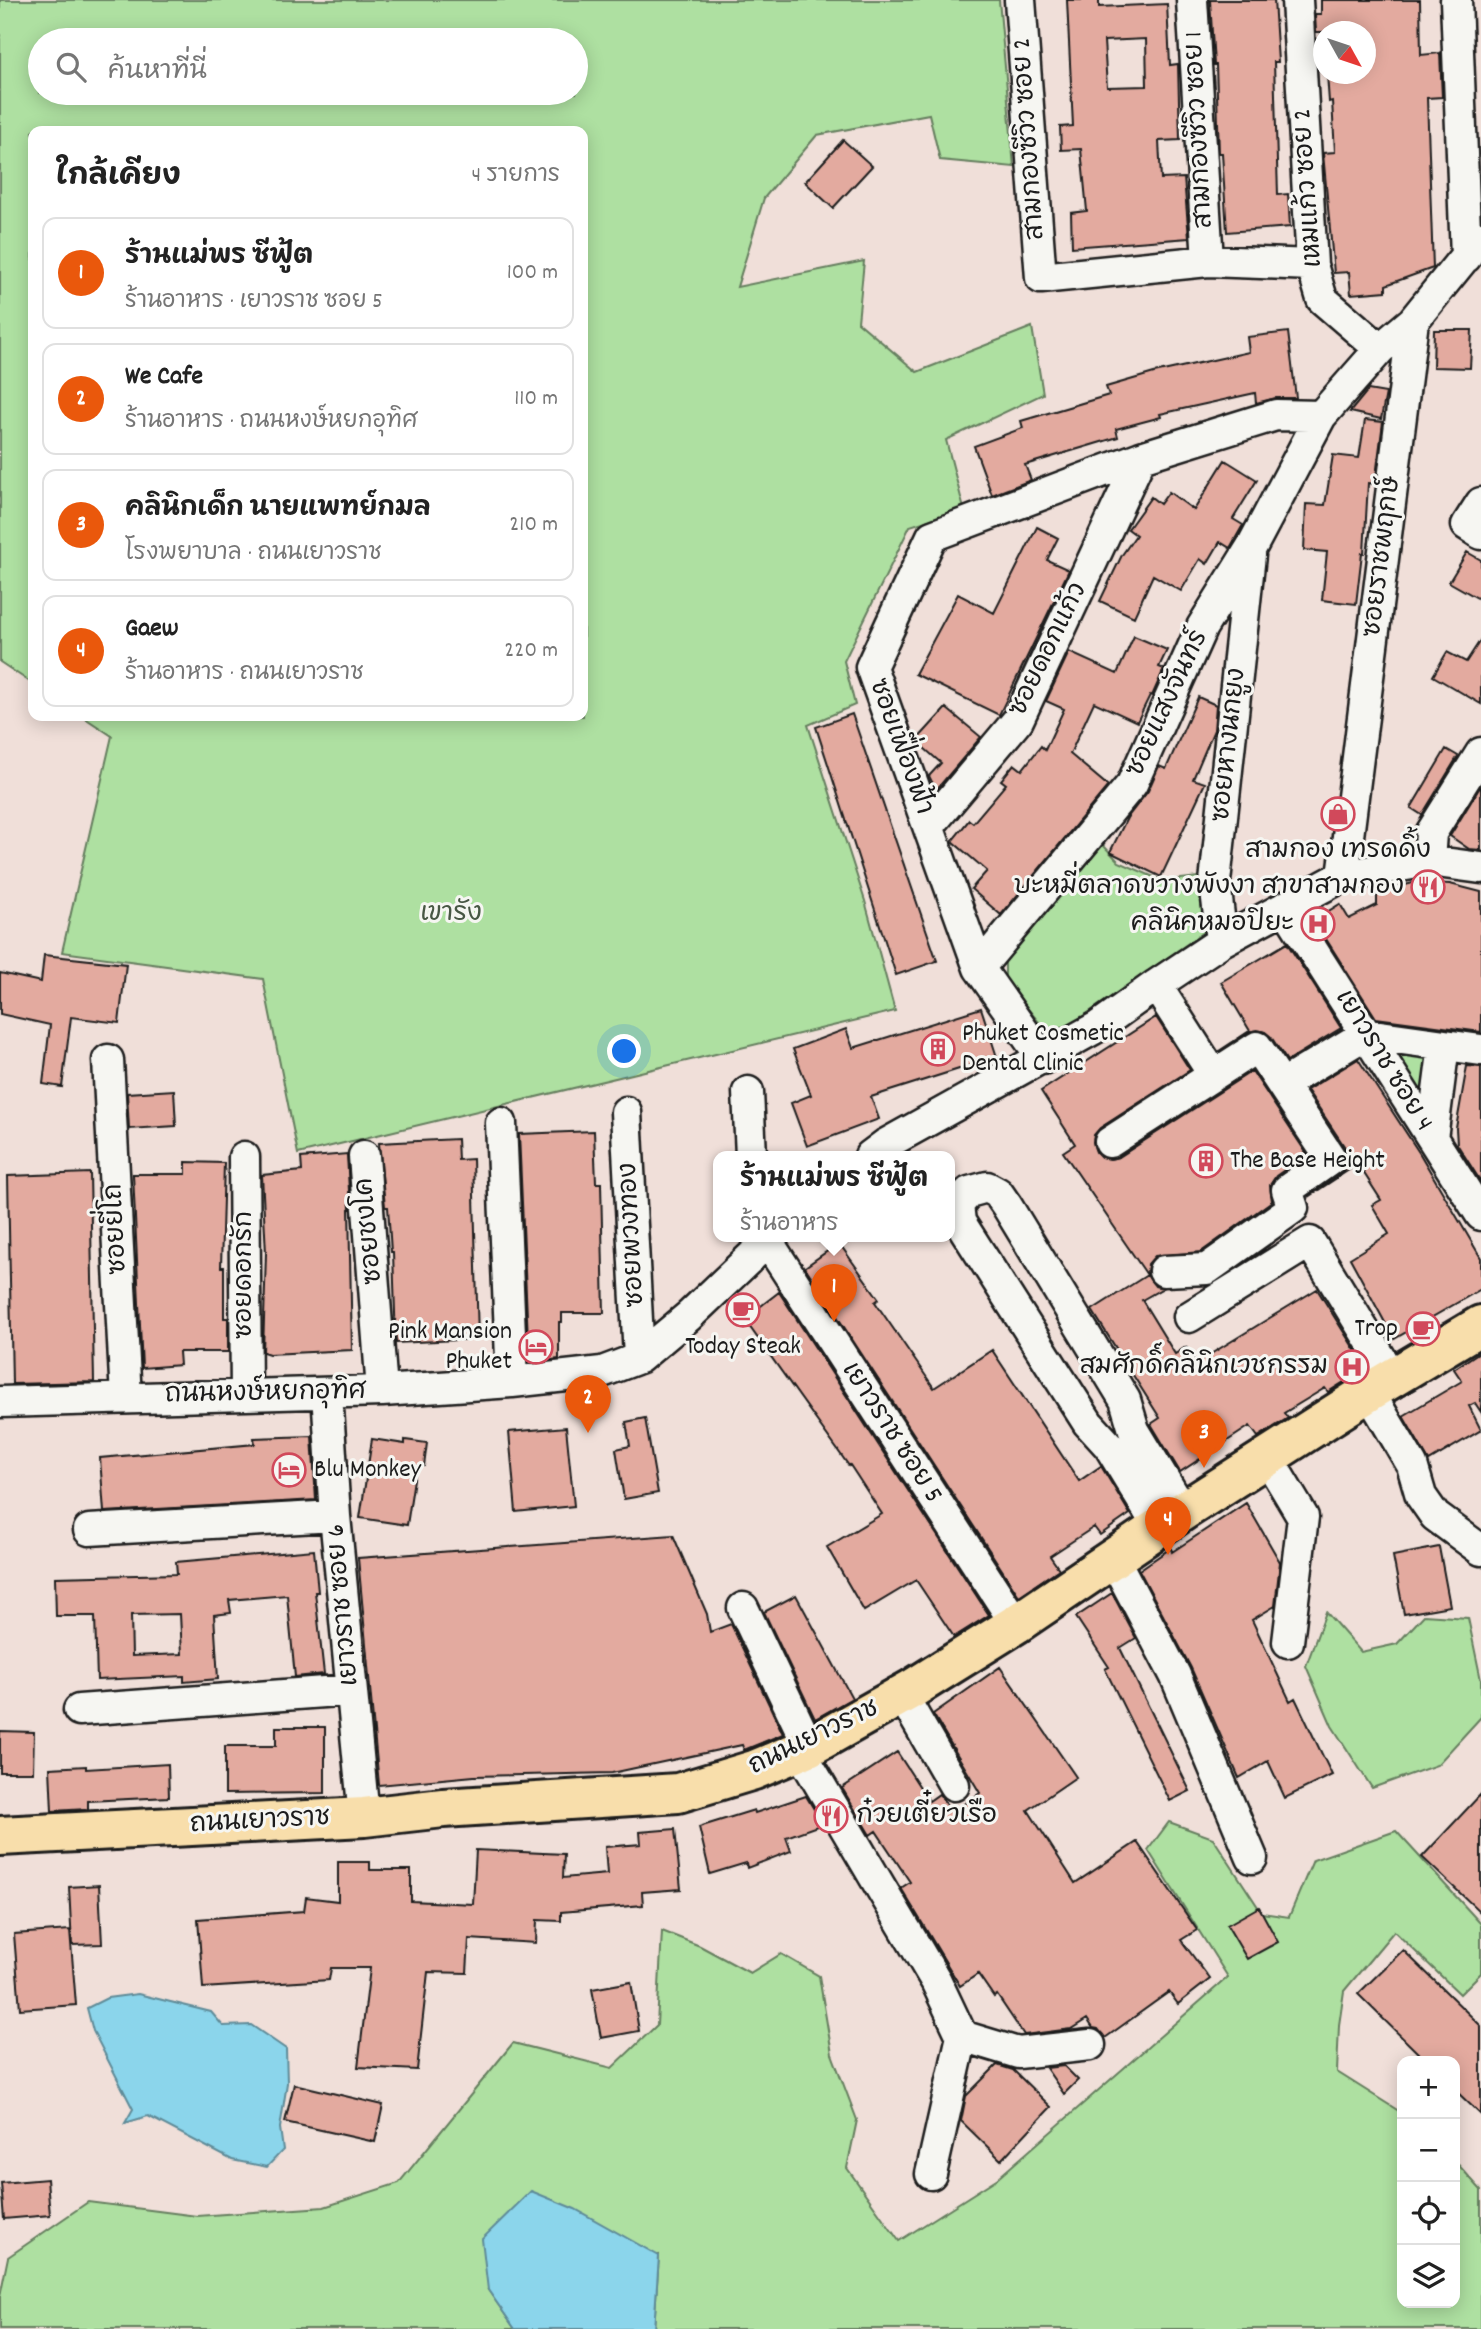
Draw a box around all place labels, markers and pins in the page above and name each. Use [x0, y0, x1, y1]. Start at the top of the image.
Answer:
shop icon: สามกอง เทรดดิ้ง [1319, 795, 1357, 833]
place label: สามกอง เทรดดิ้ง [1245, 826, 1431, 870]
place label: บะหมี่ตลาดขวางพังงา สาขาสามกอง [1014, 860, 1404, 906]
restaurant icon: บะหมี่ตลาดขวางพังงา สาขาสามกอง [1409, 868, 1447, 906]
hospital icon: คลินิคหมอปิยะ [1299, 905, 1337, 943]
place label: คลินิคหมอปิยะ [1131, 906, 1294, 943]
place label: Phuket Cosmetic Dental Clinic [962, 1016, 1124, 1083]
building icon: Phuket Cosmetic Dental Clinic [919, 1030, 957, 1068]
building icon: The Base Height [1187, 1142, 1225, 1180]
place label: The Base Height [1230, 1143, 1385, 1180]
pin: 1 [811, 1264, 857, 1322]
cafe icon: Today Steak [724, 1291, 762, 1329]
cafe icon: Trop [1404, 1310, 1442, 1348]
place label: Trop [1354, 1311, 1398, 1348]
place label: Pink Mansion Phuket [388, 1314, 512, 1381]
hotel icon: Pink Mansion Phuket [517, 1328, 555, 1366]
place label: Today Steak [685, 1329, 801, 1366]
place label: สมศักดิ์คลินิกเวชกรรม [1080, 1342, 1328, 1386]
hospital icon: สมศักดิ์คลินิกเวชกรรม [1333, 1348, 1371, 1386]
pin: 2 [565, 1375, 611, 1433]
pin: 3 [1181, 1410, 1227, 1468]
hotel icon: Blu Monkey [270, 1451, 308, 1489]
place label: Blu Monkey [314, 1452, 422, 1489]
pin: 4 [1145, 1497, 1191, 1555]
place label: ก๋วยเตี๋ยวเรือ [856, 1789, 997, 1835]
restaurant icon: ก๋วยเตี๋ยวเรือ [812, 1797, 850, 1835]

